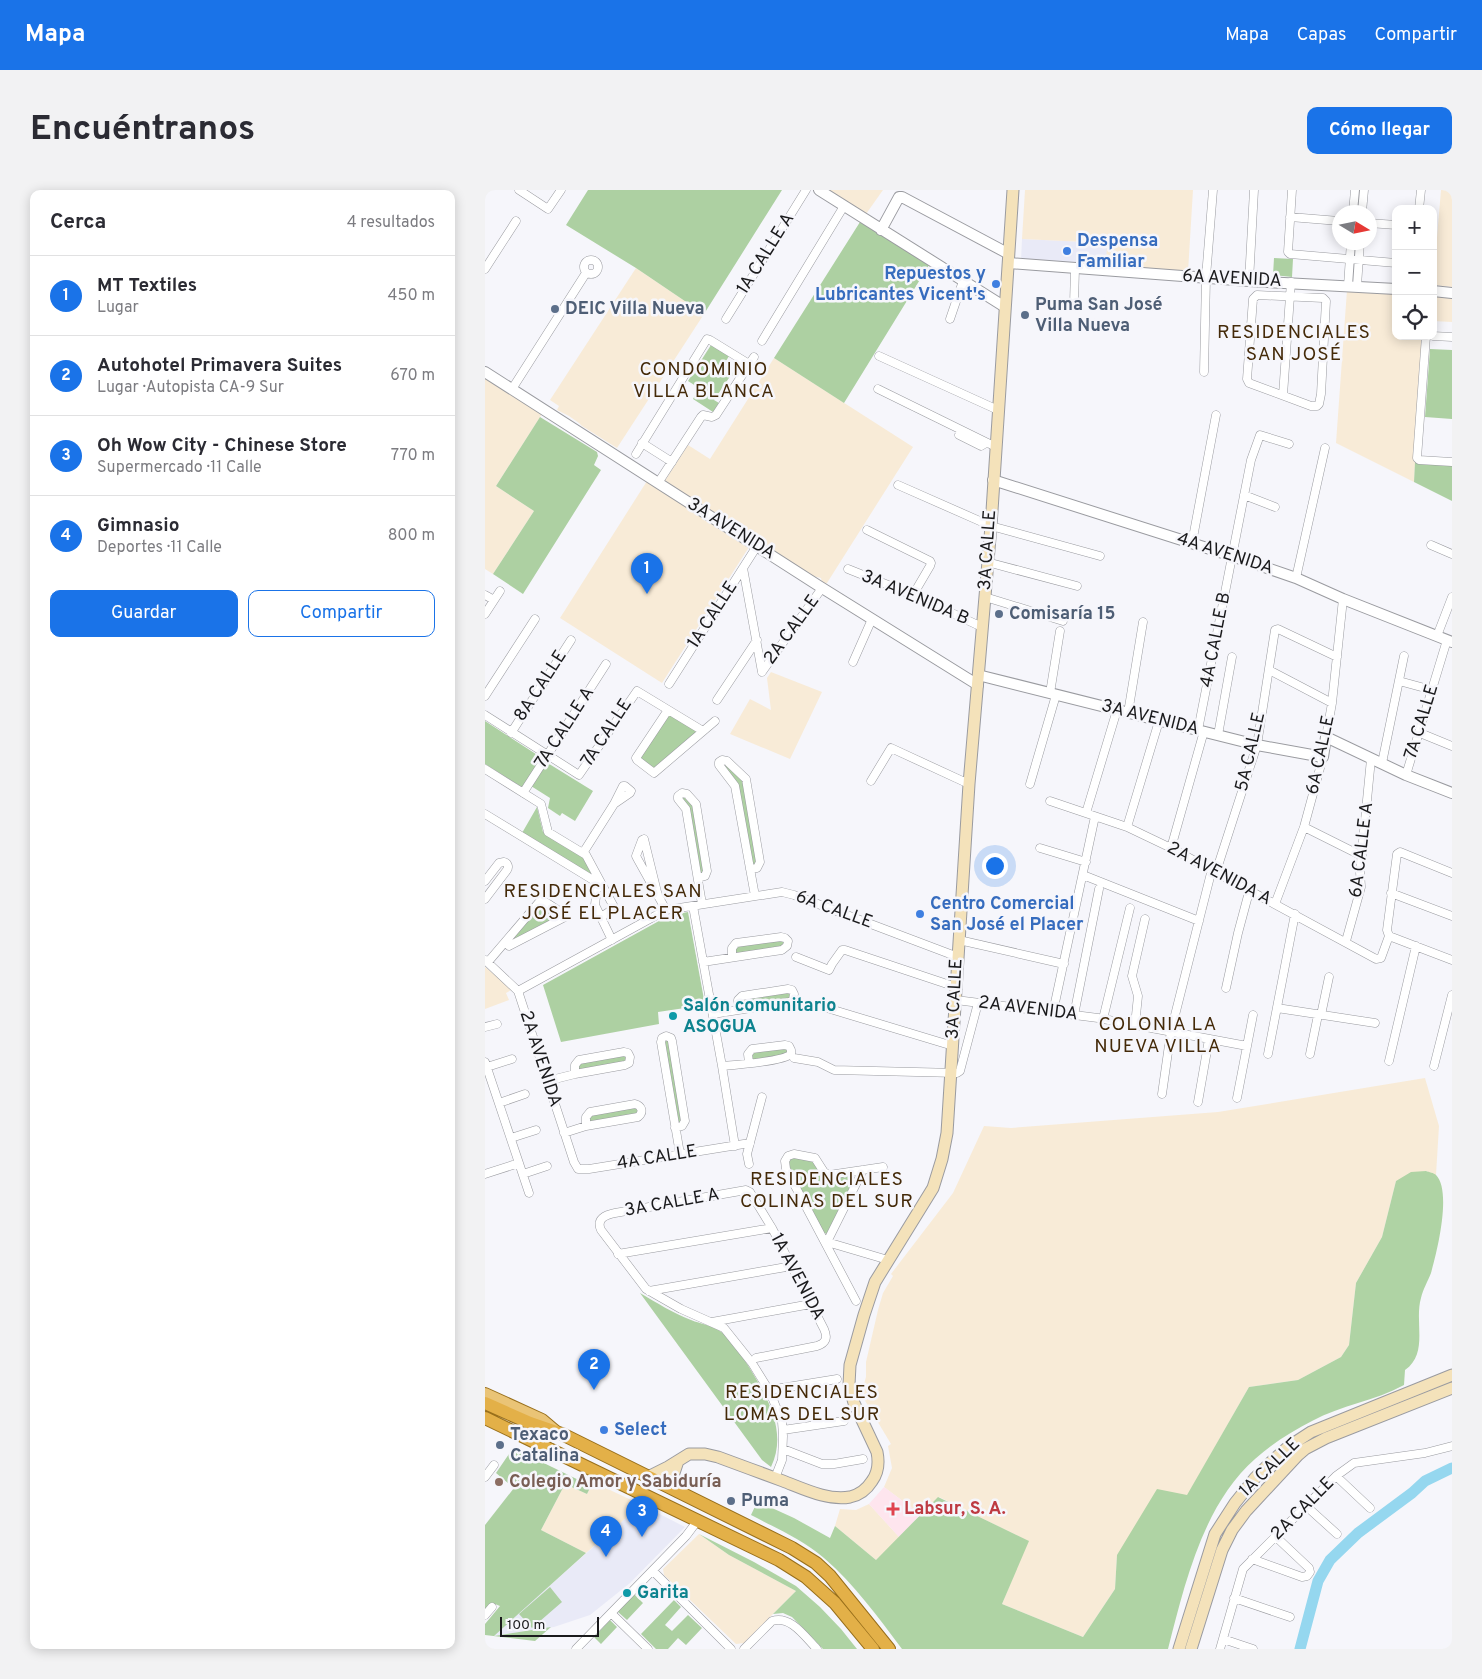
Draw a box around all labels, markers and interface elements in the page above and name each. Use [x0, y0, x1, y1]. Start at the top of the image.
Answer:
text: Mapa [25, 20, 85, 50]
text: Mapa [1225, 24, 1269, 47]
text: Capas [1297, 24, 1346, 47]
text: Compartir [1374, 24, 1457, 47]
button: Cómo llegar [1307, 107, 1452, 154]
text: Encuéntranos [30, 108, 255, 152]
north arrow [1332, 205, 1377, 250]
map controls [1392, 205, 1437, 340]
button: + [1392, 205, 1437, 250]
text: Cerca [50, 209, 106, 236]
street label: 1A CALLE A [732, 209, 800, 299]
text: 4 resultados [347, 213, 435, 233]
place label: Despensa Familiar [1077, 230, 1158, 274]
marker: Despensa Familiar [1061, 245, 1073, 257]
button: − [1392, 250, 1437, 295]
place label: Repuestos y Lubricantes Vicent's [815, 263, 986, 307]
street label: 6A AVENIDA [1182, 265, 1282, 293]
text: MT Textiles [97, 274, 197, 298]
marker: Repuestos y Lubricantes Vicent's [990, 278, 1002, 290]
text: 1 [63, 286, 69, 306]
text: 450 m [388, 286, 435, 306]
place label: Puma San José Villa Nueva [1035, 294, 1163, 338]
button: locate [1392, 295, 1437, 340]
text: Lugar [97, 298, 139, 318]
place label: DEIC Villa Nueva [565, 298, 705, 321]
marker: DEIC Villa Nueva [549, 303, 561, 315]
marker: Puma San José Villa Nueva [1019, 309, 1031, 321]
district label: RESIDENCIALES SAN JOSÉ [1217, 321, 1371, 367]
text: Autohotel Primavera Suites [97, 354, 342, 378]
district label: CONDOMINIO VILLA BLANCA [633, 358, 775, 404]
text: 2 [61, 366, 71, 386]
text: 670 m [390, 366, 435, 386]
text: Lugar · Autopista CA-9 Sur [97, 378, 284, 398]
text: Oh Wow City - Chinese Store [97, 434, 347, 458]
text: 3 [61, 446, 71, 466]
text: 770 m [391, 446, 435, 466]
text: Supermercado · 11 Calle [97, 458, 262, 478]
street label: 3A AVENIDA [683, 493, 779, 565]
street label: 3A CALLE [974, 509, 1002, 591]
text: Gimnasio [97, 514, 179, 538]
text: 4 [61, 526, 71, 546]
text: 800 m [388, 526, 435, 546]
street label: 4A AVENIDA [1174, 528, 1276, 580]
text: Deportes · 11 Calle [97, 538, 222, 558]
pin: 1 [631, 553, 663, 594]
street label: 3A AVENIDA B [858, 565, 972, 631]
street label: 1A CALLE [683, 577, 743, 653]
button: Guardar [50, 590, 238, 637]
button: Compartir [248, 590, 435, 637]
street label: 4A CALLE B [1195, 590, 1237, 690]
street label: 2A CALLE [759, 591, 825, 669]
place label: Comisaría 15 [1009, 603, 1115, 626]
marker: Comisaría 15 [993, 608, 1005, 620]
street label: 8A CALLE [509, 646, 573, 726]
street label: 7A CALLE [1400, 682, 1444, 762]
street label: 7A CALLE A [530, 683, 600, 773]
street label: 7A CALLE [576, 694, 638, 772]
street label: 3A AVENIDA [1099, 695, 1201, 741]
street label: 5A CALLE [1231, 710, 1271, 794]
street label: 6A CALLE [1301, 713, 1341, 797]
street label: 6A CALLE A [1345, 801, 1379, 899]
street label: 2A AVENIDA A [1163, 837, 1275, 911]
your location [982, 853, 1008, 879]
district label: RESIDENCIALES SAN JOSÉ EL PLACER [503, 880, 703, 926]
street label: 6A CALLE [792, 885, 876, 935]
place label: Centro Comercial San José el Placer [930, 893, 1084, 937]
marker: Centro Comercial San José el Placer [914, 908, 926, 920]
street label: 3A CALLE [941, 958, 969, 1040]
street label: 2A AVENIDA [977, 991, 1079, 1027]
place label: Salón comunitario ASOGUA [683, 995, 836, 1039]
street label: 2A AVENIDA [514, 1008, 566, 1110]
marker: Salón comunitario ASOGUA [667, 1010, 679, 1022]
district label: COLONIA LA NUEVA VILLA [1094, 1013, 1222, 1059]
street label: 4A CALLE [615, 1140, 699, 1176]
district label: RESIDENCIALES COLINAS DEL SUR [740, 1168, 914, 1214]
street label: 3A CALLE A [623, 1183, 721, 1223]
street label: 1A AVENIDA [764, 1230, 830, 1324]
pin: 2 [578, 1349, 610, 1390]
district label: RESIDENCIALES LOMAS DEL SUR [724, 1381, 880, 1427]
place label: Select [614, 1419, 667, 1442]
place label: Texaco Catalina [510, 1424, 579, 1468]
marker: Select [598, 1424, 610, 1436]
street label: 1A CALLE [1235, 1433, 1305, 1503]
marker: Texaco Catalina [494, 1439, 506, 1451]
place label: Colegio Amor y Sabiduría [509, 1471, 721, 1494]
street label: 2A CALLE [1266, 1472, 1340, 1546]
marker: Colegio Amor y Sabiduría [493, 1476, 505, 1488]
place label: Puma [741, 1490, 789, 1513]
marker: Puma [725, 1495, 737, 1507]
pin: 3 [626, 1496, 658, 1537]
place label: Labsur, S. A. [904, 1498, 1006, 1521]
marker: Labsur, S. A. [886, 1502, 900, 1516]
pin: 4 [590, 1516, 622, 1557]
place label: Garita [637, 1582, 689, 1605]
marker: Garita [621, 1587, 633, 1599]
scale bar [500, 1614, 599, 1637]
text: 100 m [507, 1617, 545, 1634]

